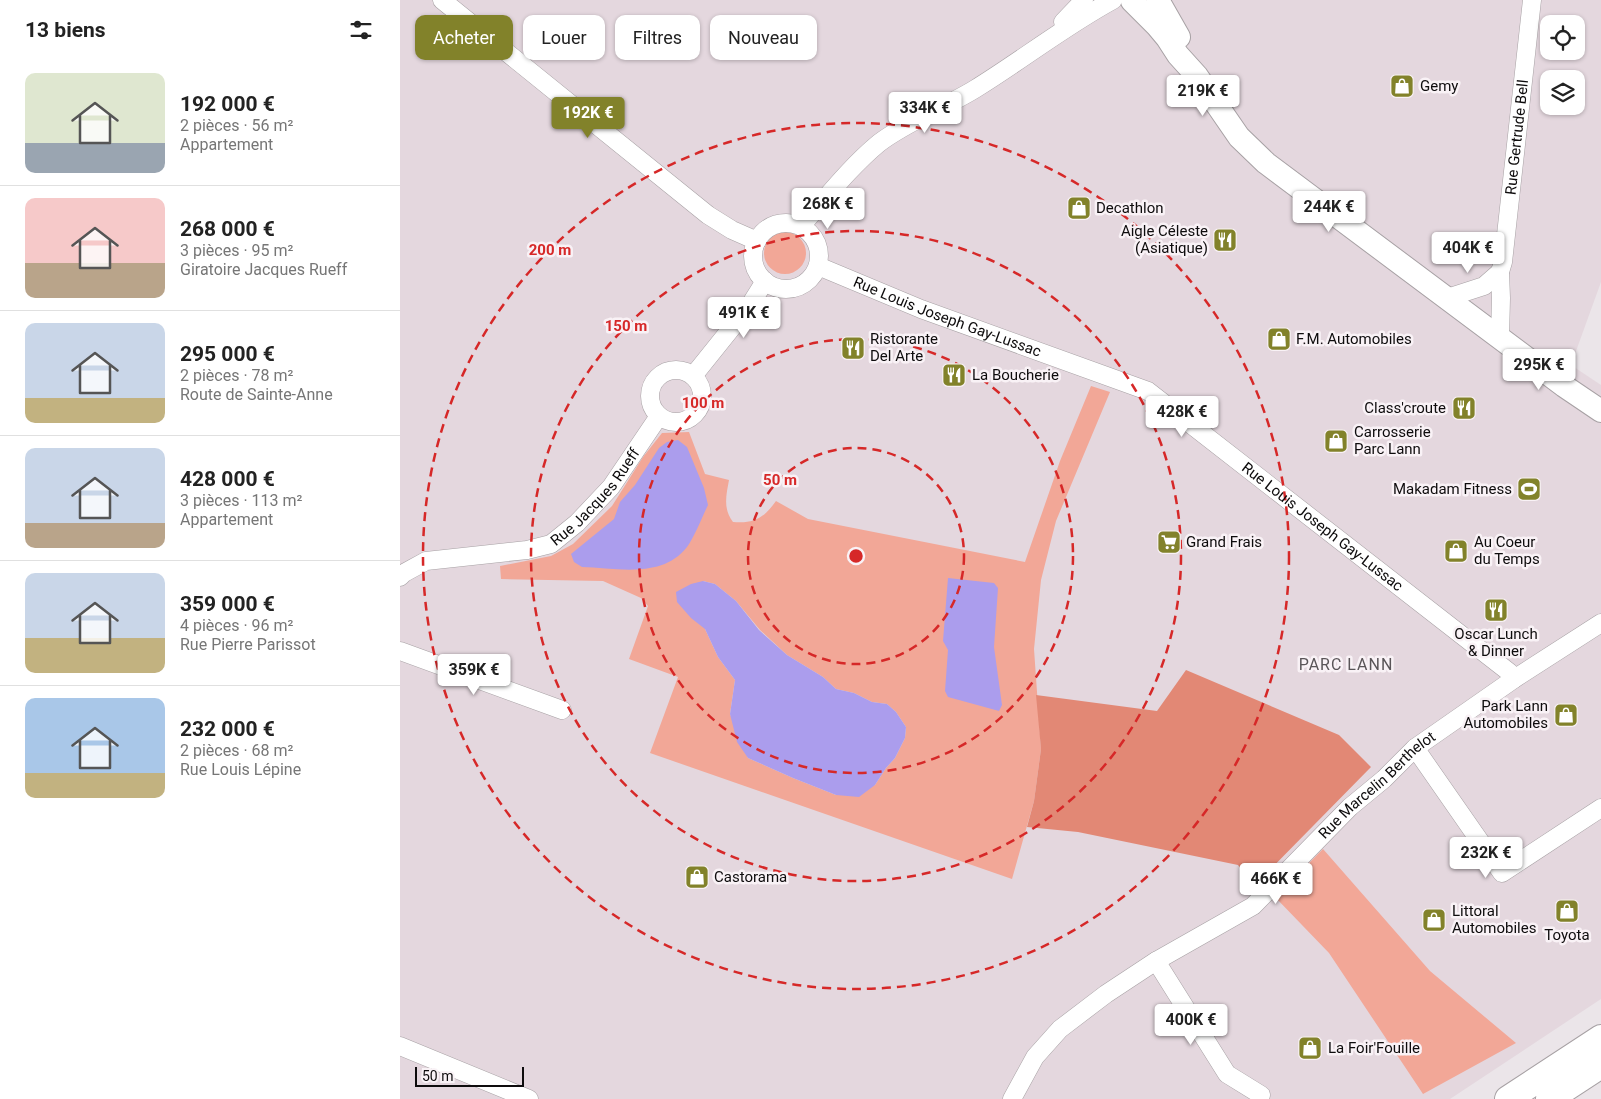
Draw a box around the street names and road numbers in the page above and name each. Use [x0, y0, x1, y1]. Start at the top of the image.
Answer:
street label: Rue Gertrude Bell [1501, 79, 1532, 196]
street label: Rue Louis Joseph Gay-Lussac [851, 273, 1044, 361]
street label: Rue Jacques Rueff [547, 444, 644, 550]
street label: Rue Louis Joseph Gay-Lussac [1238, 458, 1407, 595]
street label: Rue Marcelin Berthelot [1315, 728, 1439, 843]

